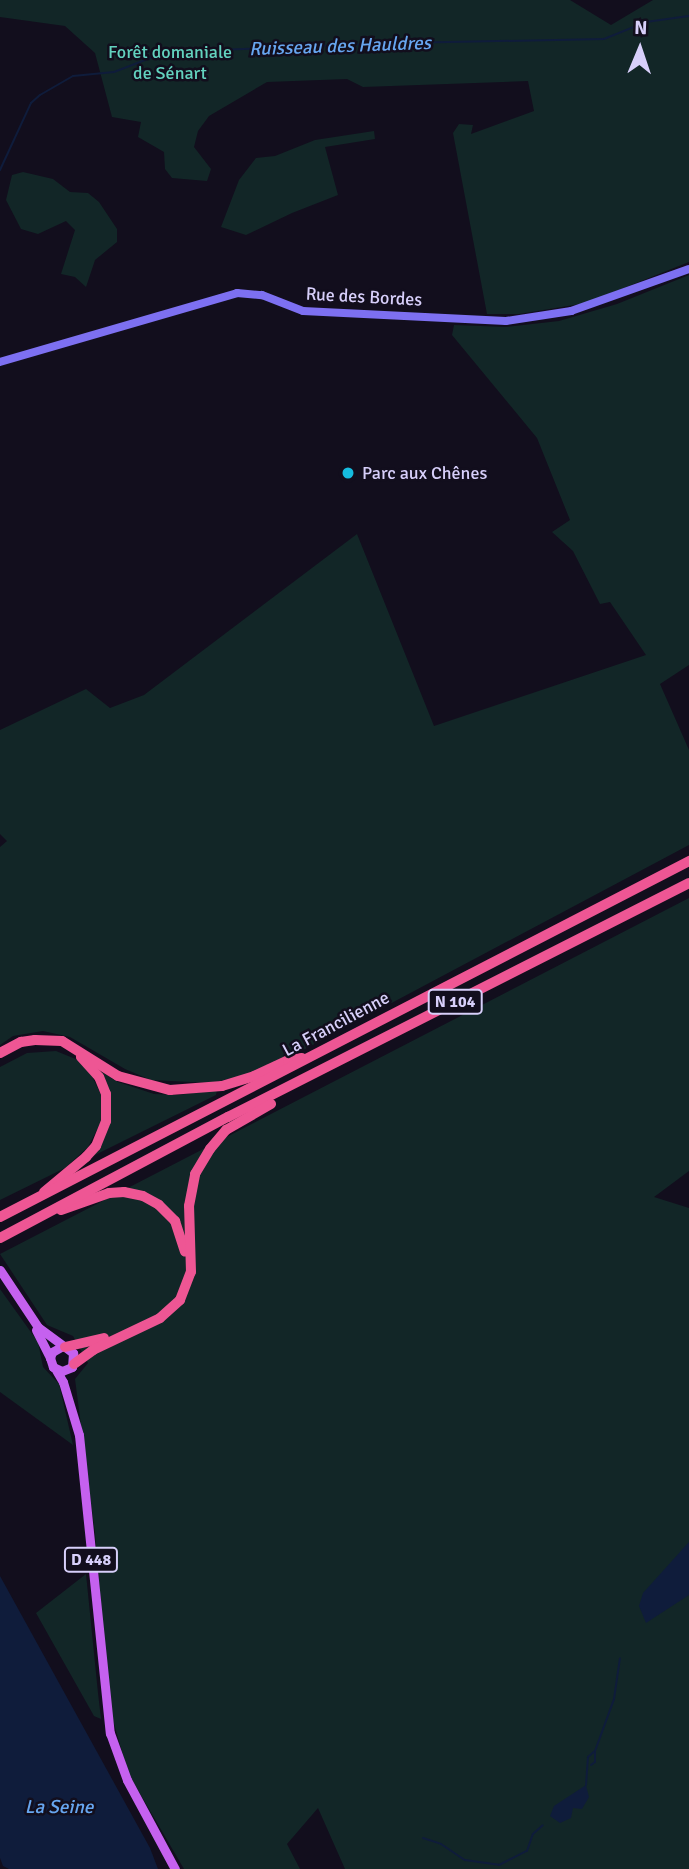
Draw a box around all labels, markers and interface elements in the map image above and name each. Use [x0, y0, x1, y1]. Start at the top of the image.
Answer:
north arrow [605, 14, 675, 84]
text: N [634, 16, 648, 40]
water label: Ruisseau des Hauldres [249, 32, 431, 62]
park label: Forêt domaniale de Sénart [108, 42, 232, 84]
street label: Rue des Bordes [305, 283, 423, 311]
place label: Parc aux Chênes [362, 462, 487, 484]
marker: Parc aux Chênes [340, 465, 356, 481]
street label: La Francilienne [279, 987, 393, 1061]
road number: N 104 [427, 990, 483, 1014]
road number: D 448 [63, 1548, 119, 1572]
water label: La Seine [25, 1797, 93, 1819]

